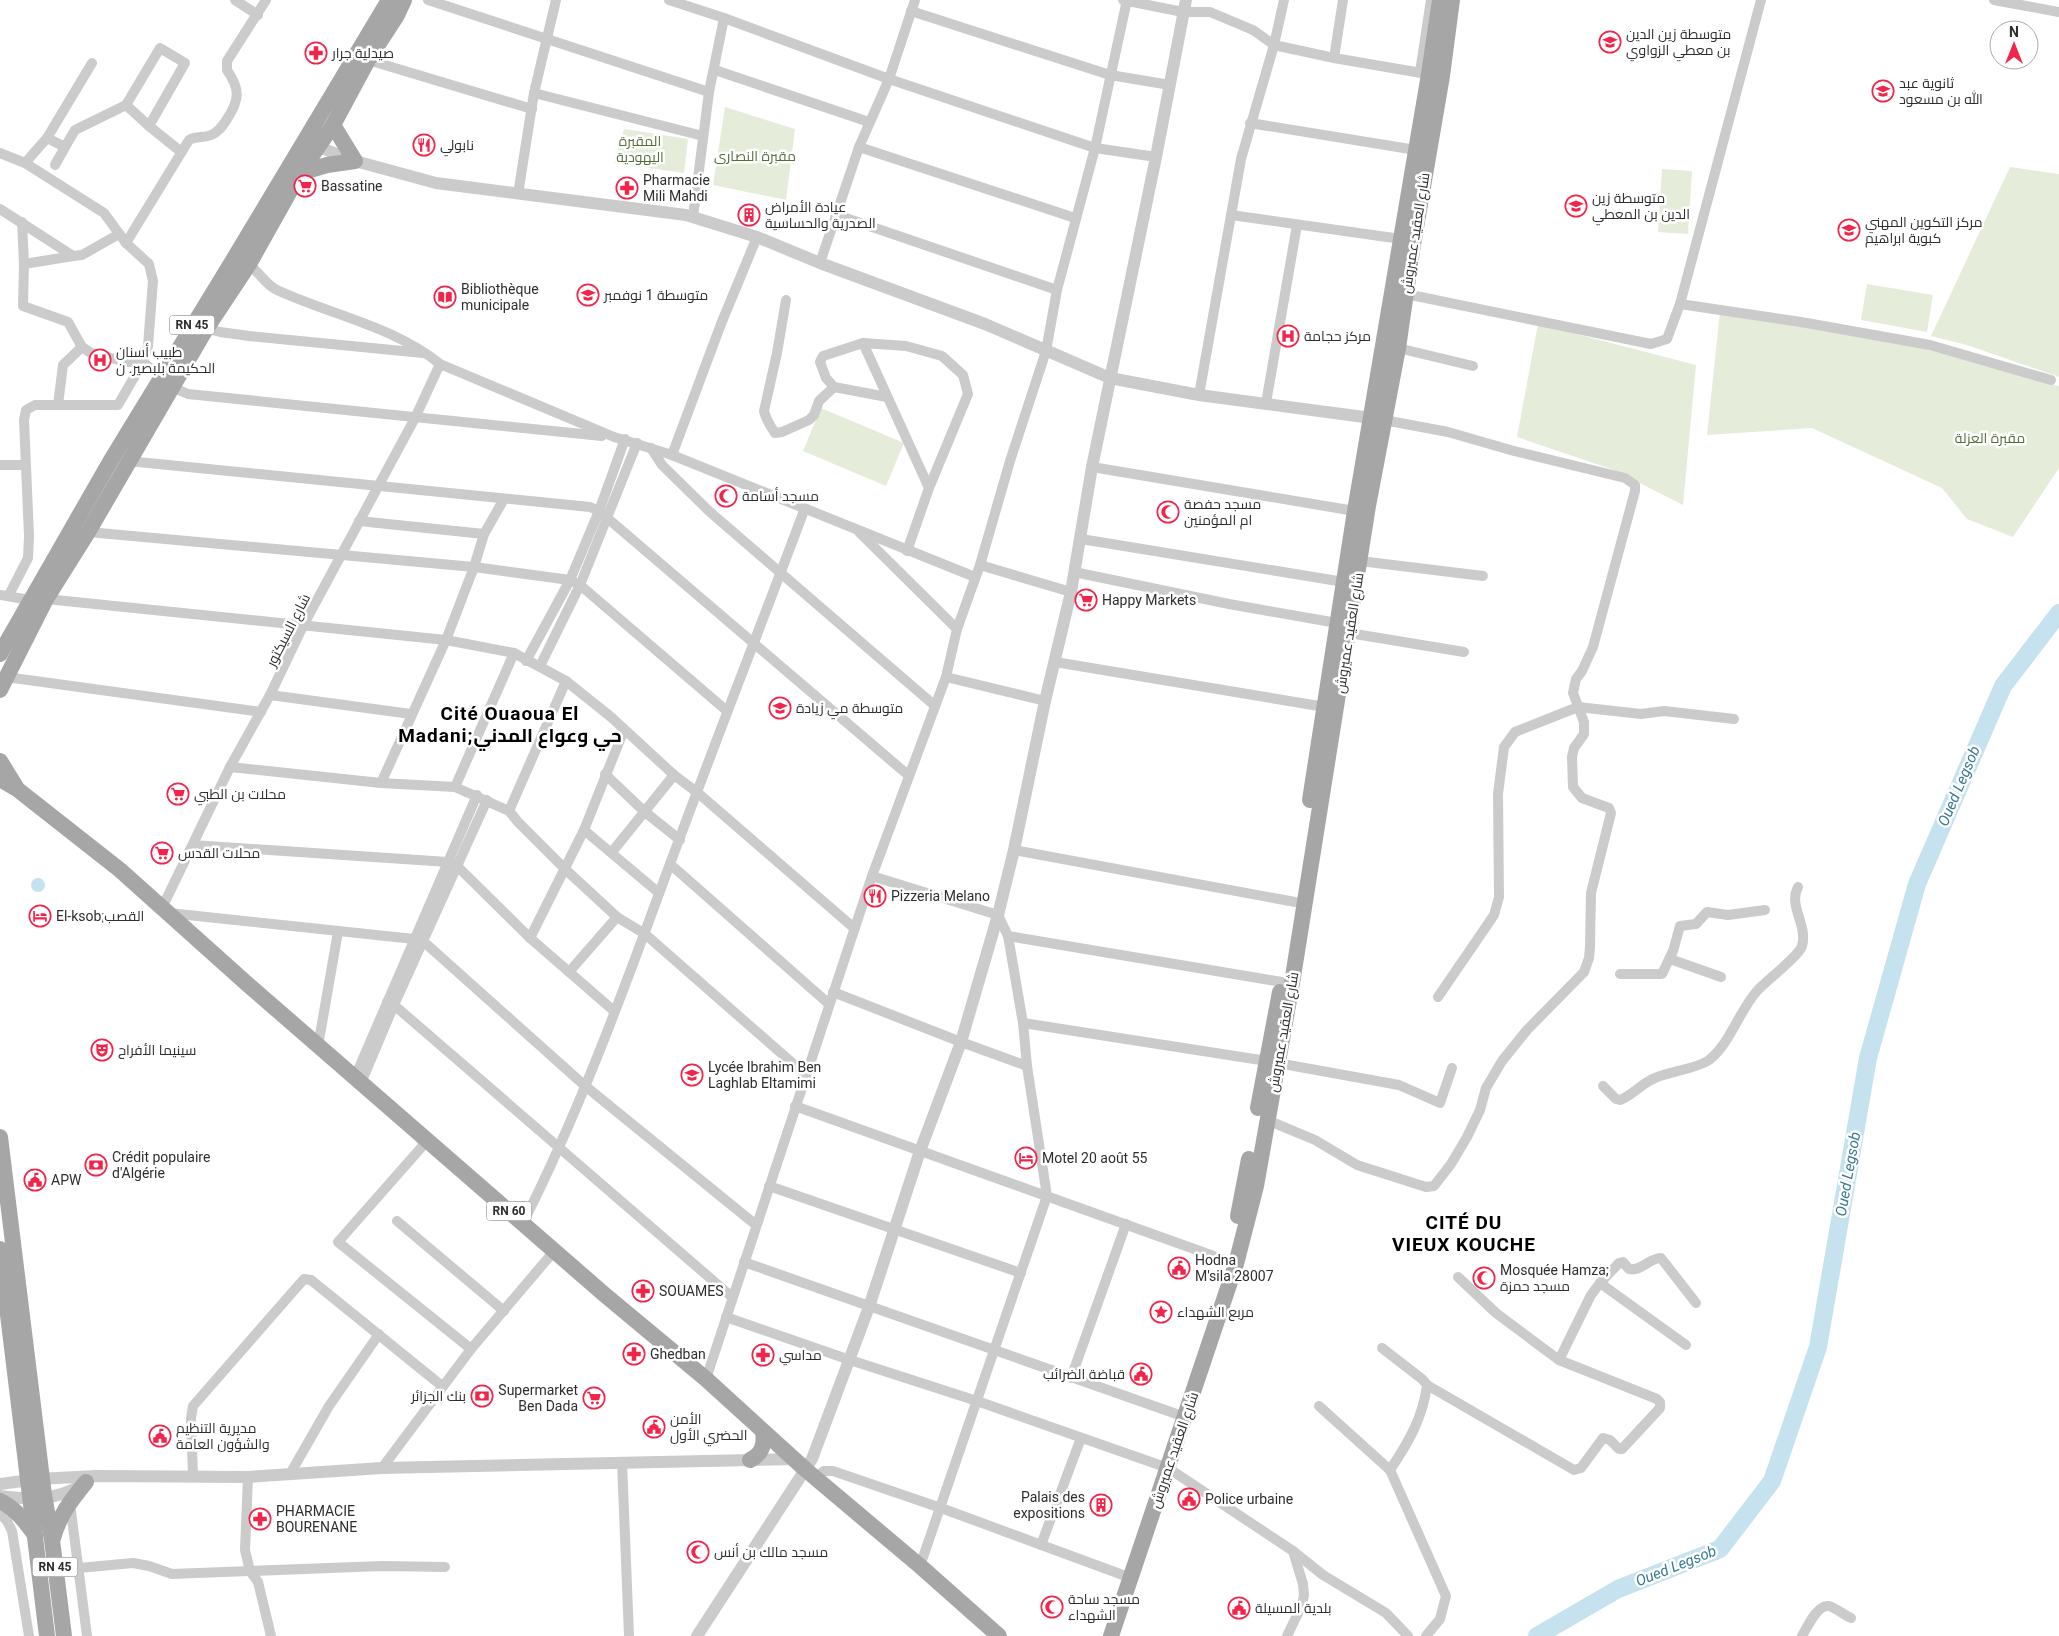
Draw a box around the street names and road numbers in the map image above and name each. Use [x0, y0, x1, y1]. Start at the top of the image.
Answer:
street label: شارع العقيد عميروش [1398, 172, 1433, 295]
road number: RN 45 [170, 316, 214, 334]
street label: شارع العقيد عميروش [1332, 572, 1367, 695]
street label: شارع السيكتور [262, 591, 314, 670]
street label: شارع العقيد عميروش [1265, 971, 1302, 1094]
road number: RN 60 [486, 1202, 532, 1220]
street label: شارع العقيد عميروش [1147, 1390, 1202, 1511]
road number: RN 45 [32, 1558, 78, 1576]

